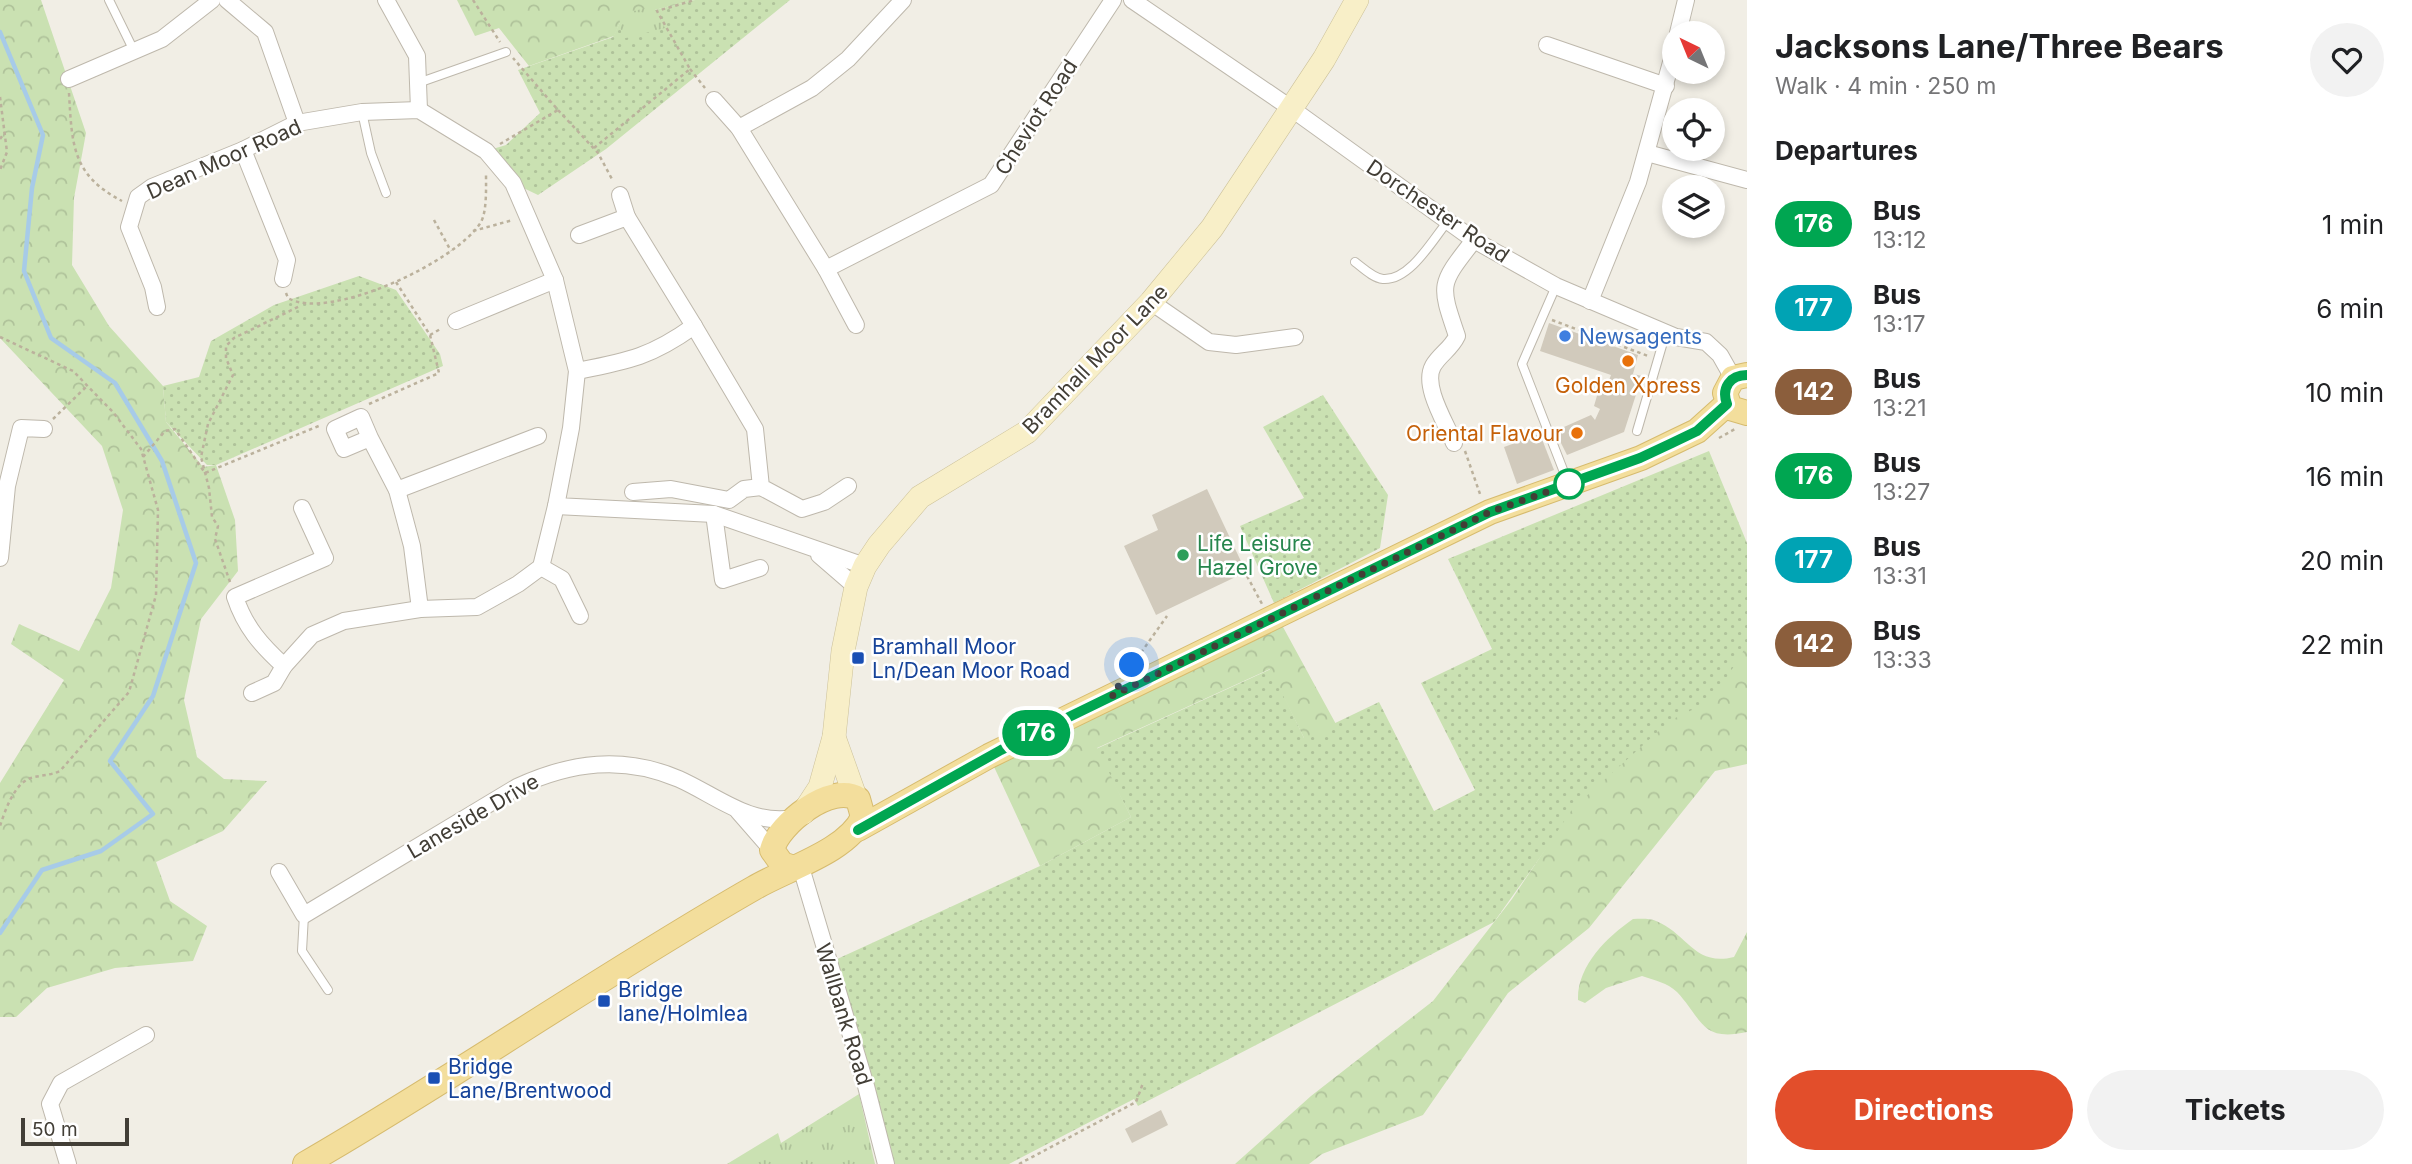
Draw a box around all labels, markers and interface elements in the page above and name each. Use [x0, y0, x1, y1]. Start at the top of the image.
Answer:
north arrow [1662, 21, 1726, 84]
map controls [1662, 21, 1725, 238]
button: heart [2310, 23, 2384, 97]
text: Jacksons Lane/Three Bears [1775, 26, 2224, 66]
street label: Cheviot Road [989, 55, 1083, 179]
text: Walk · 4 min · 250 m [1775, 72, 1997, 100]
button: locate [1662, 98, 1725, 161]
street label: Dean Moor Road [143, 114, 305, 204]
text: Departures [1775, 135, 1918, 166]
street label: Dorchester Road [1362, 154, 1514, 268]
button: layers [1662, 175, 1725, 238]
text: Bus [1873, 195, 1921, 226]
text: 176 [1794, 209, 1833, 238]
text: 1 min [2322, 209, 2384, 240]
text: 13:12 [1873, 226, 1927, 254]
street label: Bramhall Moor Lane [1017, 279, 1173, 439]
text: Bus [1873, 279, 1921, 310]
text: 177 [1794, 293, 1833, 322]
text: 6 min [2316, 293, 2384, 324]
text: 13:17 [1873, 310, 1926, 338]
place label: Newsagents [1579, 324, 1702, 349]
marker: Newsagents [1557, 328, 1573, 344]
marker: Golden Xpress [1620, 353, 1636, 369]
text: Bus [1873, 363, 1921, 394]
place label: Golden Xpress [1555, 373, 1701, 398]
text: 142 [1793, 377, 1834, 406]
text: 10 min [2305, 377, 2384, 408]
text: 13:21 [1873, 394, 1927, 422]
place label: Oriental Flavour [1406, 421, 1563, 446]
marker: Oriental Flavour [1569, 425, 1585, 441]
text: Bus [1873, 447, 1921, 478]
text: 176 [1794, 461, 1833, 490]
text: 16 min [2306, 461, 2384, 492]
unlabelled marker [1554, 469, 1584, 499]
text: 13:27 [1873, 478, 1930, 506]
place label: Life Leisure Hazel Grove [1197, 531, 1318, 580]
text: Bus [1873, 531, 1921, 562]
text: 177 [1794, 545, 1833, 574]
text: 20 min [2300, 545, 2384, 576]
marker: Life Leisure Hazel Grove [1175, 547, 1191, 563]
text: 13:31 [1873, 562, 1927, 590]
text: Bus [1873, 615, 1921, 646]
text: 142 [1793, 629, 1834, 658]
text: 22 min [2301, 629, 2384, 660]
place label: Bramhall Moor Ln/Dean Moor Road [872, 634, 1070, 683]
text: 13:33 [1873, 646, 1932, 674]
your location [1114, 647, 1149, 682]
marker: Bramhall Moor Ln/Dean Moor Road [850, 650, 866, 666]
line badge: 176 [996, 710, 1076, 756]
text: 176 [1016, 718, 1056, 747]
street label: Laneside Drive [403, 768, 543, 864]
street label: Wallbank Road [811, 940, 877, 1088]
place label: Bridge lane/Holmlea [618, 977, 748, 1026]
marker: Bridge lane/Holmlea [596, 993, 612, 1009]
place label: Bridge Lane/Brentwood [448, 1054, 612, 1103]
marker: Bridge Lane/Brentwood [426, 1070, 442, 1086]
button: Directions [1775, 1070, 2073, 1150]
button: Tickets [2087, 1070, 2384, 1150]
scale bar [21, 1115, 130, 1147]
text: 50 m [32, 1118, 78, 1141]

